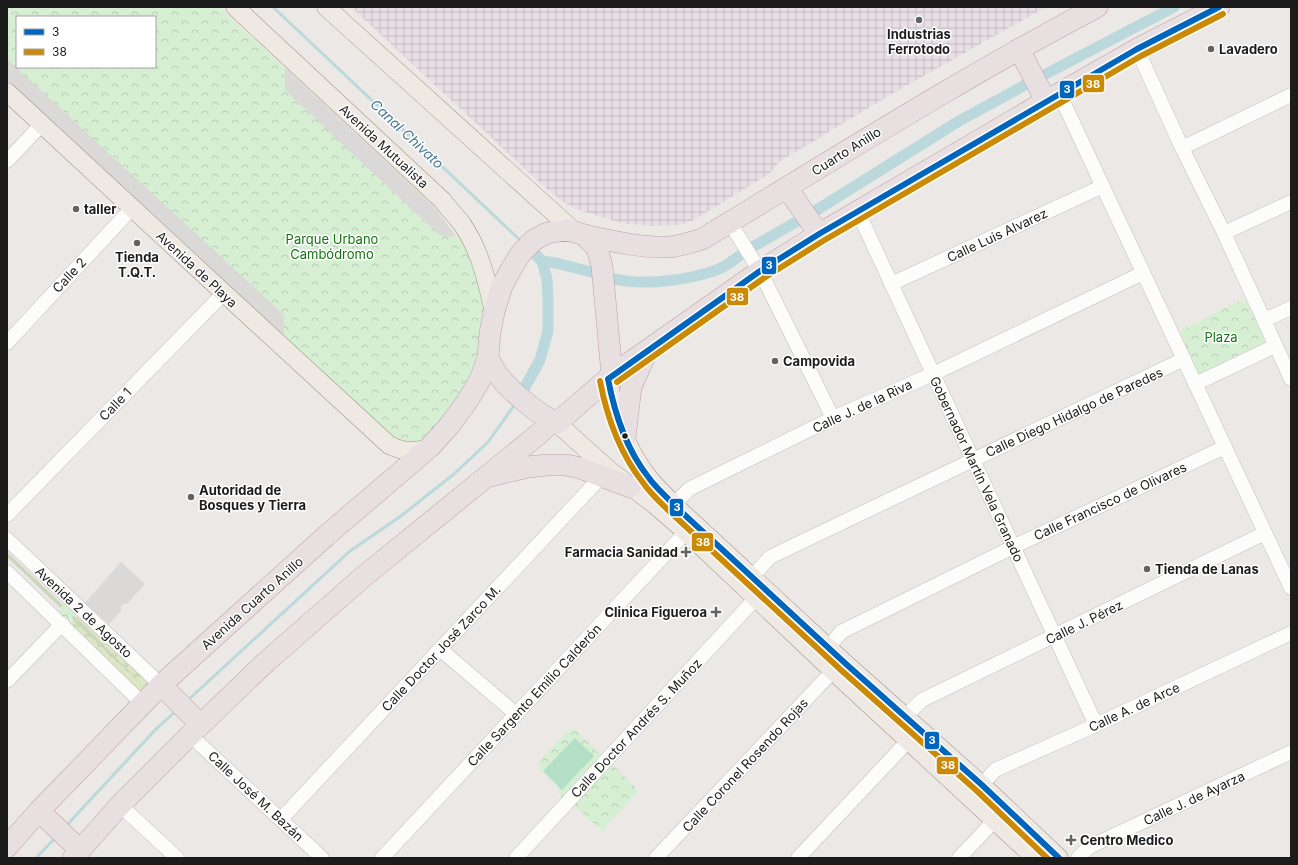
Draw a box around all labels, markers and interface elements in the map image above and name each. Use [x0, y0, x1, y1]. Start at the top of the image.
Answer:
marker: Industrias Ferrotodo [914, 15, 924, 25]
legend [16, 16, 156, 68]
text: 3 [52, 24, 59, 39]
place label: Industrias Ferrotodo [887, 26, 951, 57]
place label: Lavadero [1219, 41, 1278, 57]
text: 38 [52, 44, 67, 59]
marker: Lavadero [1206, 44, 1216, 54]
line badge: 38 [1082, 74, 1105, 93]
text: 38 [1086, 77, 1100, 91]
line badge: 3 [1059, 80, 1075, 99]
text: 3 [1063, 82, 1071, 96]
water label: Canal Chivato [367, 95, 447, 172]
street label: Avenida Mutualista [336, 101, 432, 191]
street label: Cuarto Anillo [808, 123, 884, 179]
place label: taller [84, 201, 117, 217]
marker: taller [71, 204, 81, 214]
street label: Calle Luis Alvarez [944, 205, 1050, 265]
street label: Avenida de Playa [153, 227, 241, 311]
park label: Parque Urbano Cambódromo [286, 231, 379, 262]
marker: Tienda T.Q.T. [132, 238, 142, 248]
place label: Tienda T.Q.T. [115, 249, 159, 280]
street label: Calle 2 [49, 254, 89, 296]
line badge: 3 [761, 256, 777, 275]
text: 3 [765, 258, 773, 272]
line badge: 38 [726, 287, 749, 306]
text: 38 [730, 290, 744, 304]
park label: Plaza [1204, 329, 1238, 345]
place label: Campovida [783, 353, 855, 369]
marker: Campovida [770, 356, 780, 366]
street label: Calle Diego Hidalgo de Paredes [983, 364, 1165, 460]
street label: Gobernador Martín Vela Granado [927, 374, 1027, 565]
street label: Calle J. de la Riva [810, 376, 914, 436]
street label: Calle 1 [95, 384, 135, 424]
unlabelled marker [620, 431, 630, 441]
street label: Calle Francisco de Olivares [1031, 458, 1189, 544]
place label: Autoridad de Bosques y Tierra [199, 482, 306, 513]
marker: Autoridad de Bosques y Tierra [186, 492, 196, 502]
line badge: 3 [669, 498, 684, 517]
text: 3 [673, 500, 681, 514]
line badge: 38 [691, 532, 714, 552]
text: 38 [696, 535, 710, 549]
place label: Farmacia Sanidad [565, 544, 678, 560]
marker: Farmacia Sanidad [681, 547, 691, 557]
street label: Avenida Cuarto Anillo [198, 553, 306, 653]
place label: Tienda de Lanas [1155, 561, 1259, 577]
street label: Avenida 2 de Agosto [32, 563, 136, 661]
marker: Tienda de Lanas [1142, 564, 1152, 574]
street label: Calle Doctor José Zarco M. [378, 581, 504, 715]
street label: Calle J. Pérez [1043, 596, 1125, 648]
place label: Clinica Figueroa [604, 604, 707, 620]
marker: Clinica Figueroa [710, 606, 722, 618]
street label: Calle Sargento Emilio Calderón [464, 620, 604, 770]
street label: Calle Doctor Andrés S. Muñoz [567, 655, 705, 801]
street label: Calle A. de Arce [1086, 679, 1182, 735]
street label: Calle Coronel Rosendo Rojas [679, 695, 811, 835]
line badge: 3 [924, 731, 940, 750]
text: 3 [928, 733, 936, 747]
street label: Calle José M. Bazán [205, 748, 307, 844]
line badge: 38 [936, 756, 959, 775]
text: 38 [941, 758, 955, 772]
street label: Calle J. de Ayarza [1141, 768, 1247, 828]
place label: Centro Medico [1080, 832, 1173, 848]
marker: Centro Medico [1065, 834, 1077, 846]

